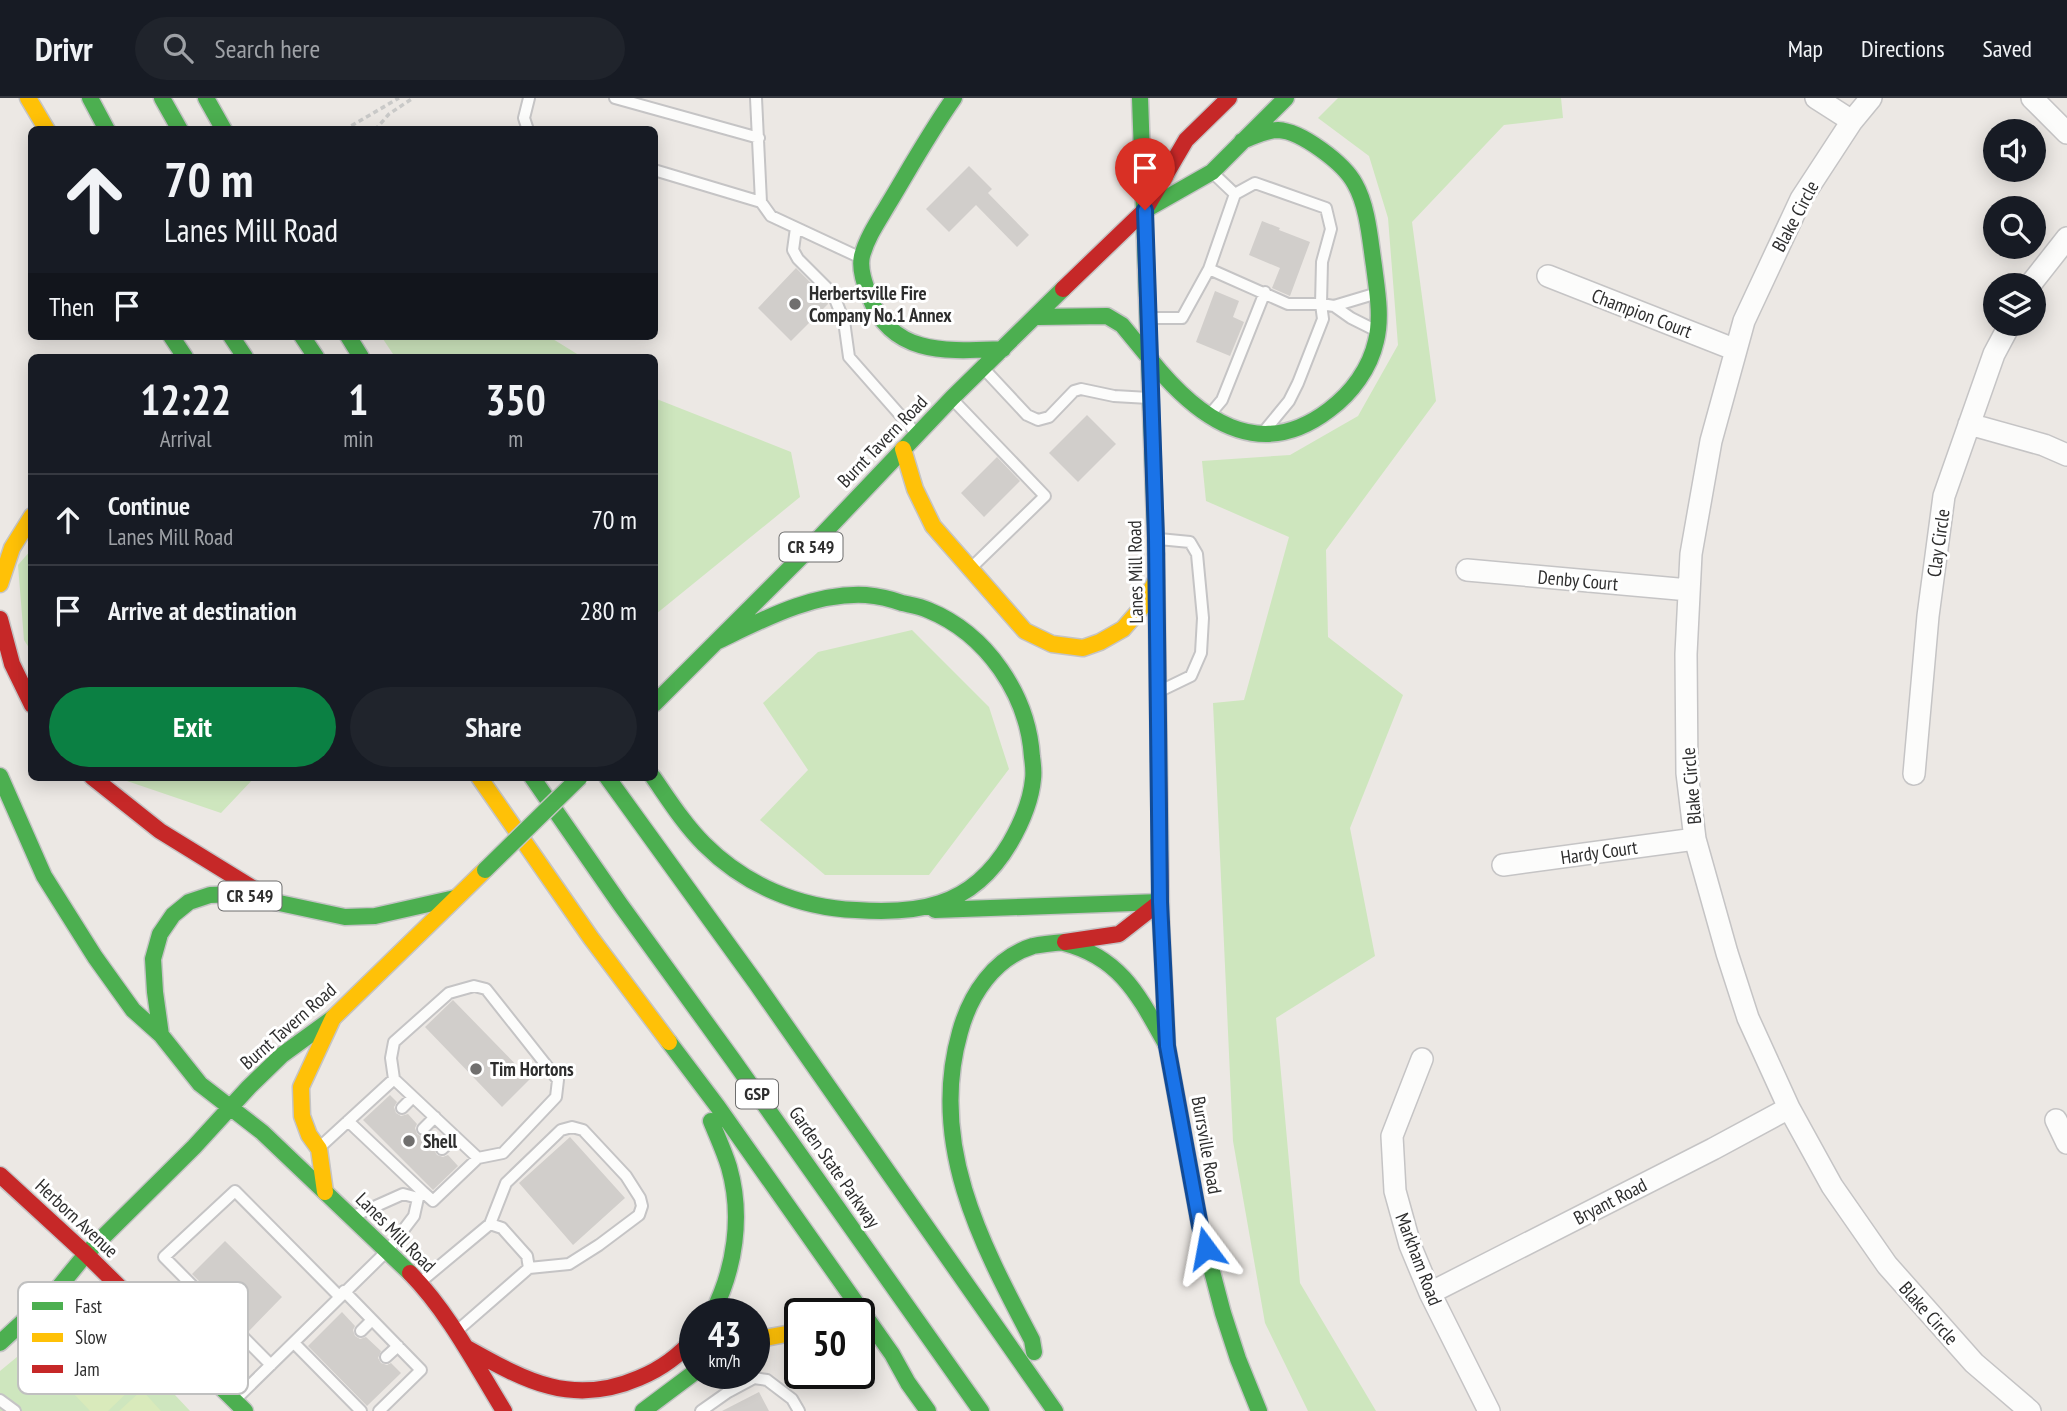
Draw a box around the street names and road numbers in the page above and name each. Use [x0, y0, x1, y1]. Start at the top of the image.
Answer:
street label: Blake Circle [1766, 176, 1824, 256]
street label: Champion Court [1588, 283, 1696, 343]
street label: Burnt Tavern Road [832, 390, 932, 492]
street label: Clay Circle [1921, 507, 1955, 579]
street label: Lanes Mill Road [1122, 520, 1148, 624]
road number: CR 549 [780, 532, 842, 561]
street label: Denby Court [1537, 565, 1620, 596]
street label: Blake Circle [1676, 746, 1706, 825]
street label: Hardy Court [1559, 835, 1640, 869]
road number: CR 549 [218, 882, 282, 910]
street label: Burnt Tavern Road [235, 978, 341, 1074]
road number: GSP [736, 1079, 778, 1108]
street label: Burrsville Road [1187, 1094, 1227, 1196]
street label: Garden State Parkway [784, 1102, 886, 1233]
street label: Bryant Road [1569, 1172, 1651, 1230]
street label: Herborn Avenue [30, 1173, 124, 1263]
street label: Lanes Mill Road [351, 1187, 441, 1277]
street label: Markham Road [1390, 1209, 1448, 1309]
street label: Blake Circle [1894, 1276, 1964, 1350]

